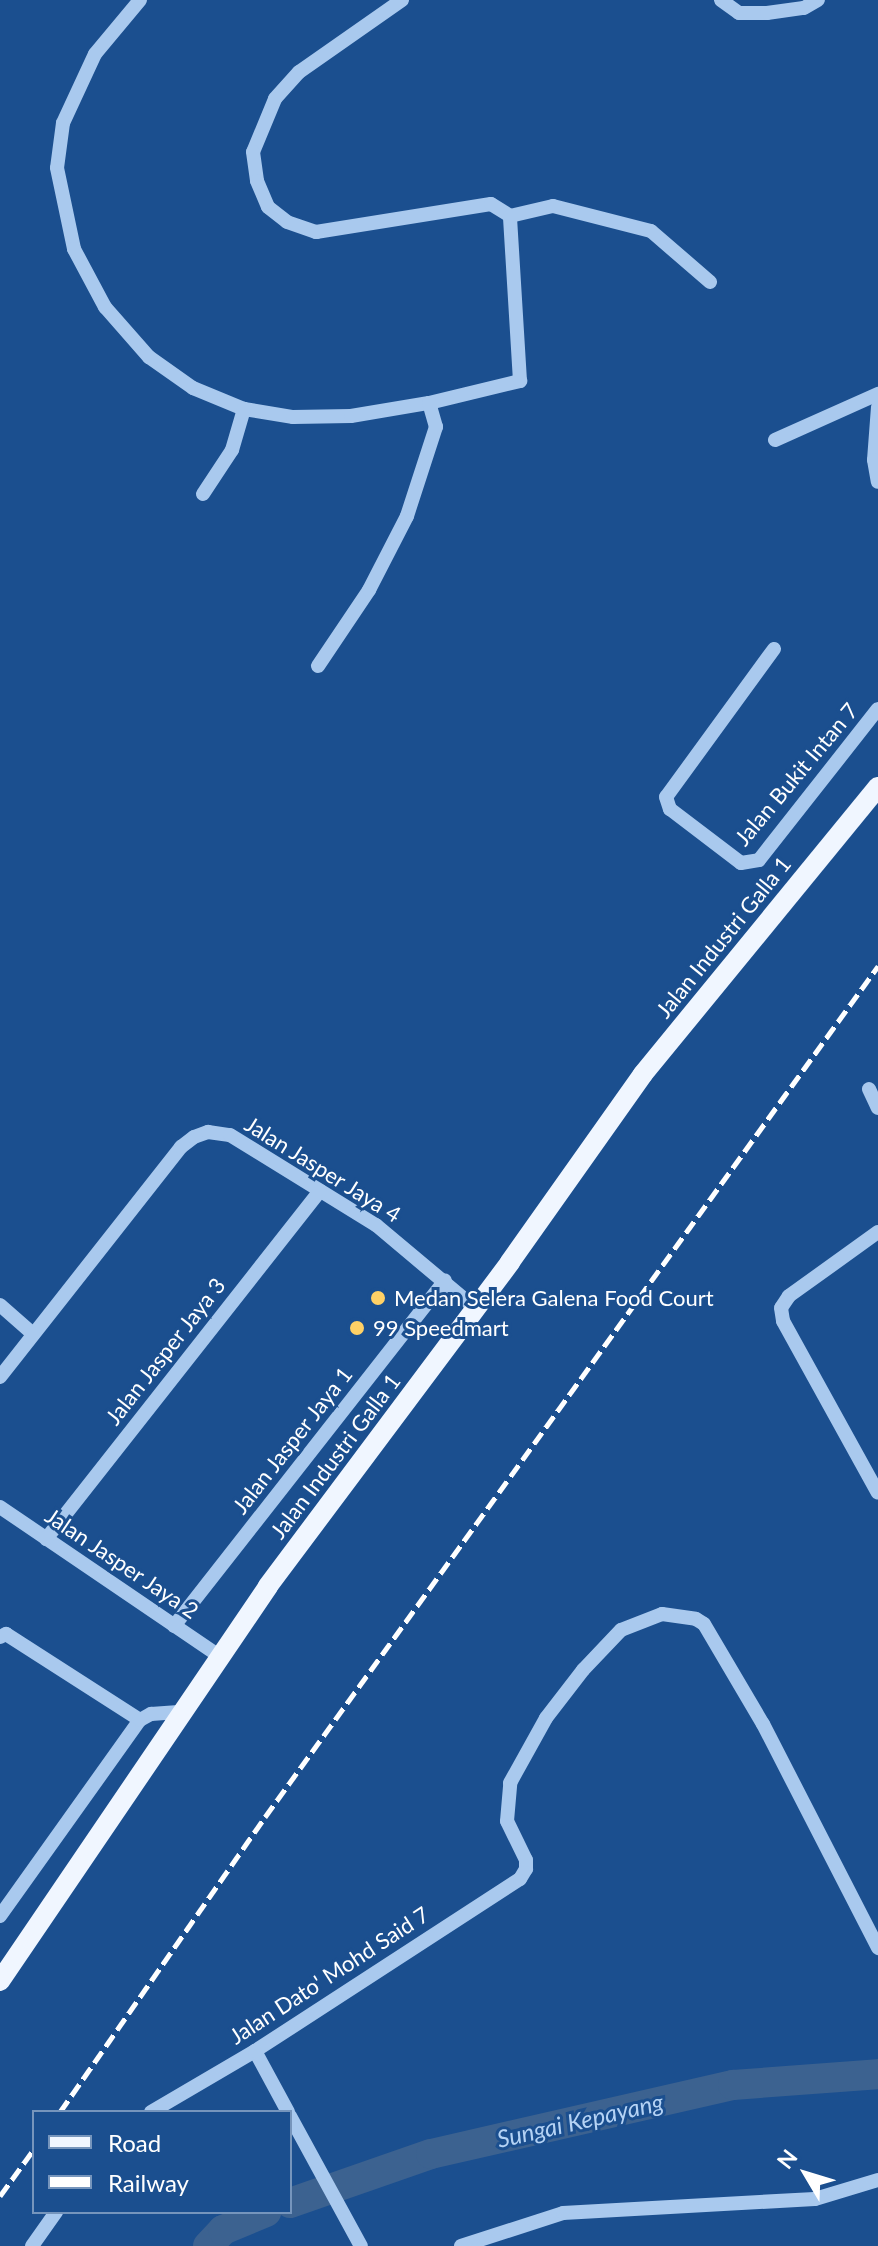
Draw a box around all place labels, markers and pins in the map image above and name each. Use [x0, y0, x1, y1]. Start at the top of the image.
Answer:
place label: Medan Selera Galena Food Court [394, 1285, 714, 1311]
marker: Medan Selera Galena Food Court [369, 1289, 387, 1307]
place label: 99 Speedmart [373, 1315, 509, 1341]
marker: 99 Speedmart [348, 1319, 366, 1337]

